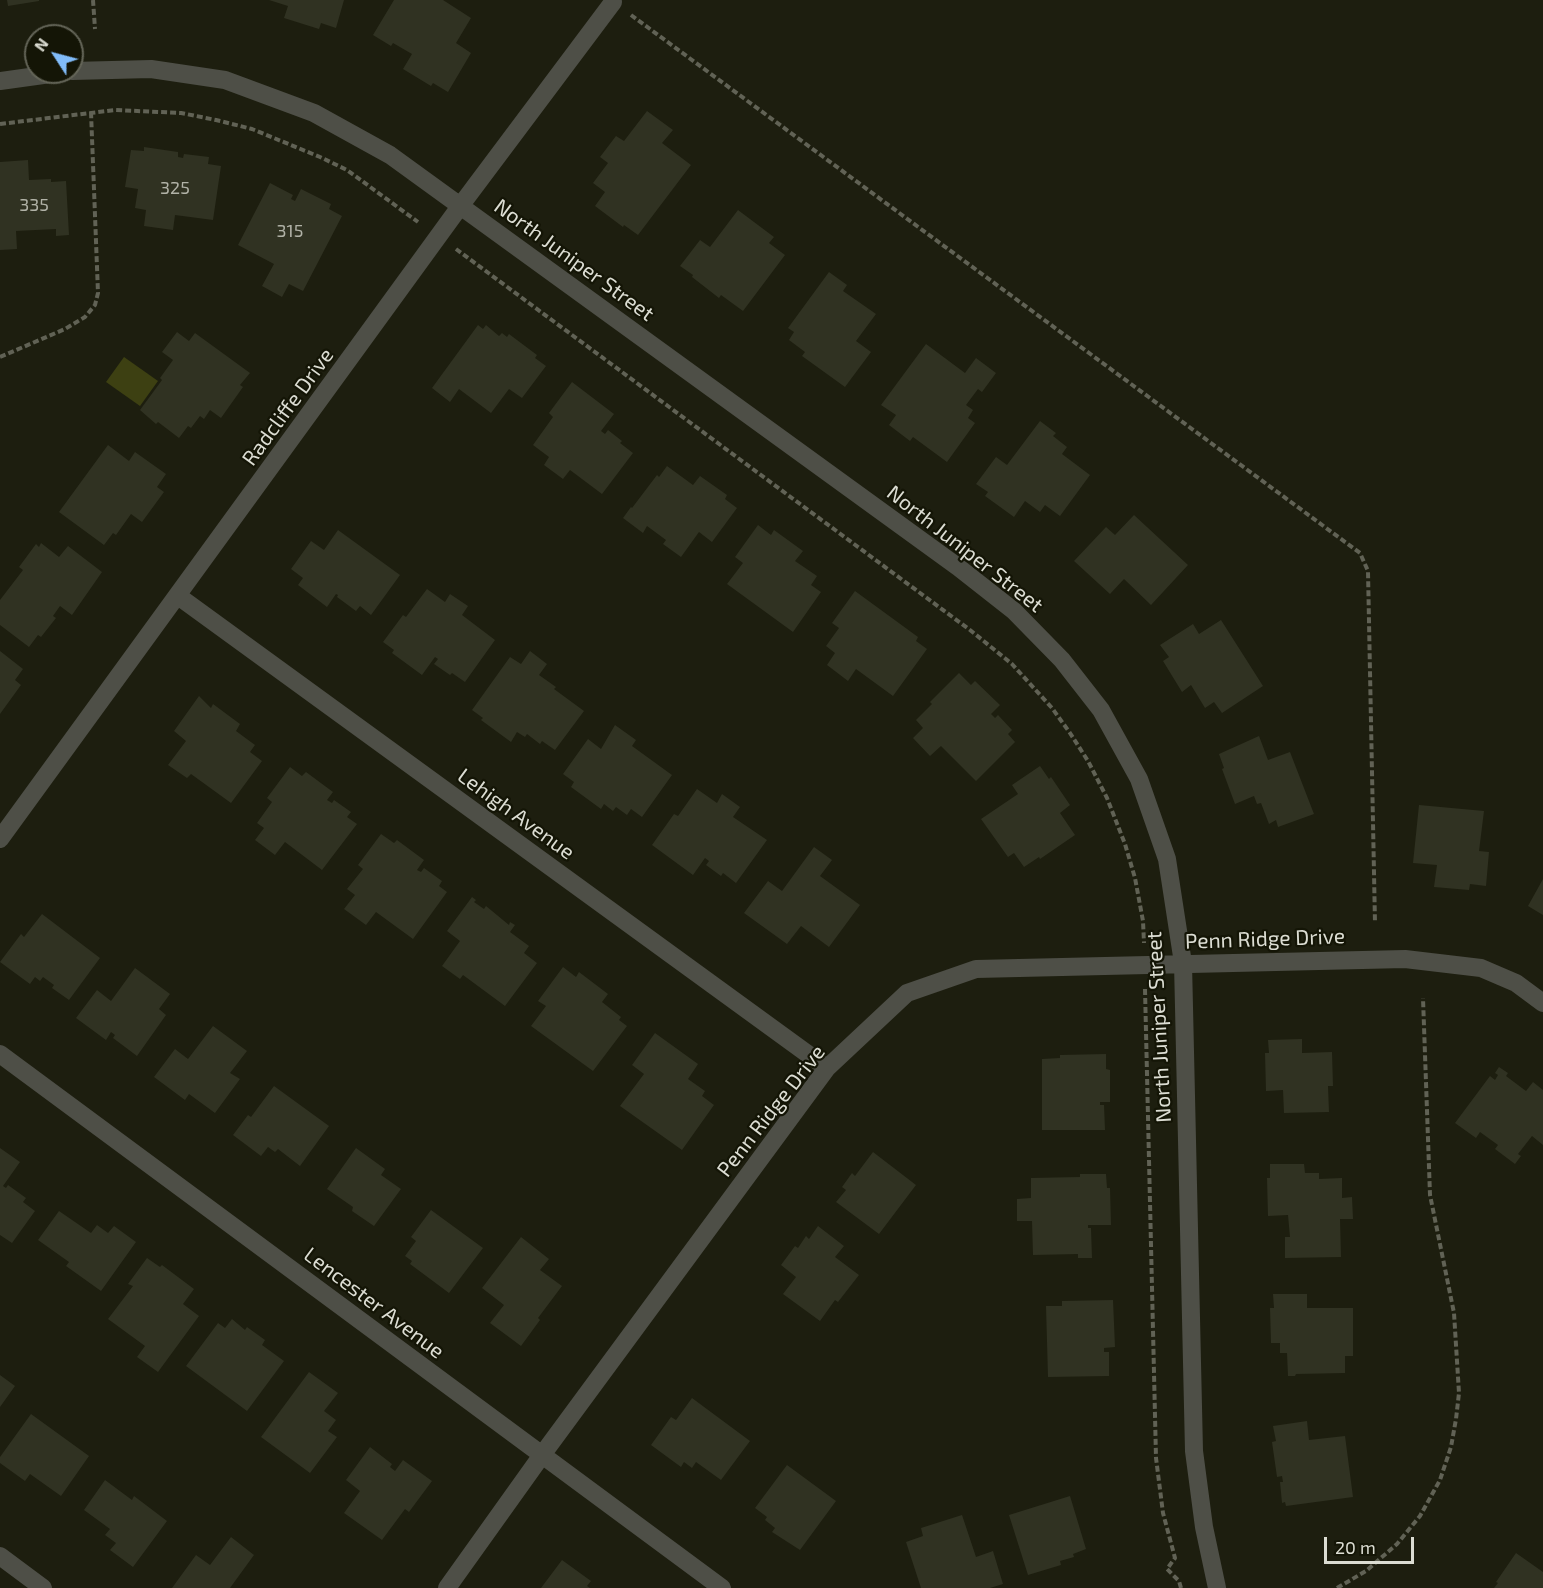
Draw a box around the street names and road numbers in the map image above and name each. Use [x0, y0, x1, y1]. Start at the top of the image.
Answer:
street label: North Juniper Street [489, 194, 659, 326]
street label: Radcliffe Drive [237, 343, 339, 471]
street label: North Juniper Street [882, 480, 1048, 618]
street label: Lehigh Avenue [453, 763, 579, 865]
street label: Penn Ridge Drive [1184, 924, 1346, 954]
street label: North Juniper Street [1141, 931, 1177, 1123]
street label: Penn Ridge Drive [712, 1040, 830, 1182]
street label: Lencester Avenue [299, 1242, 449, 1364]

